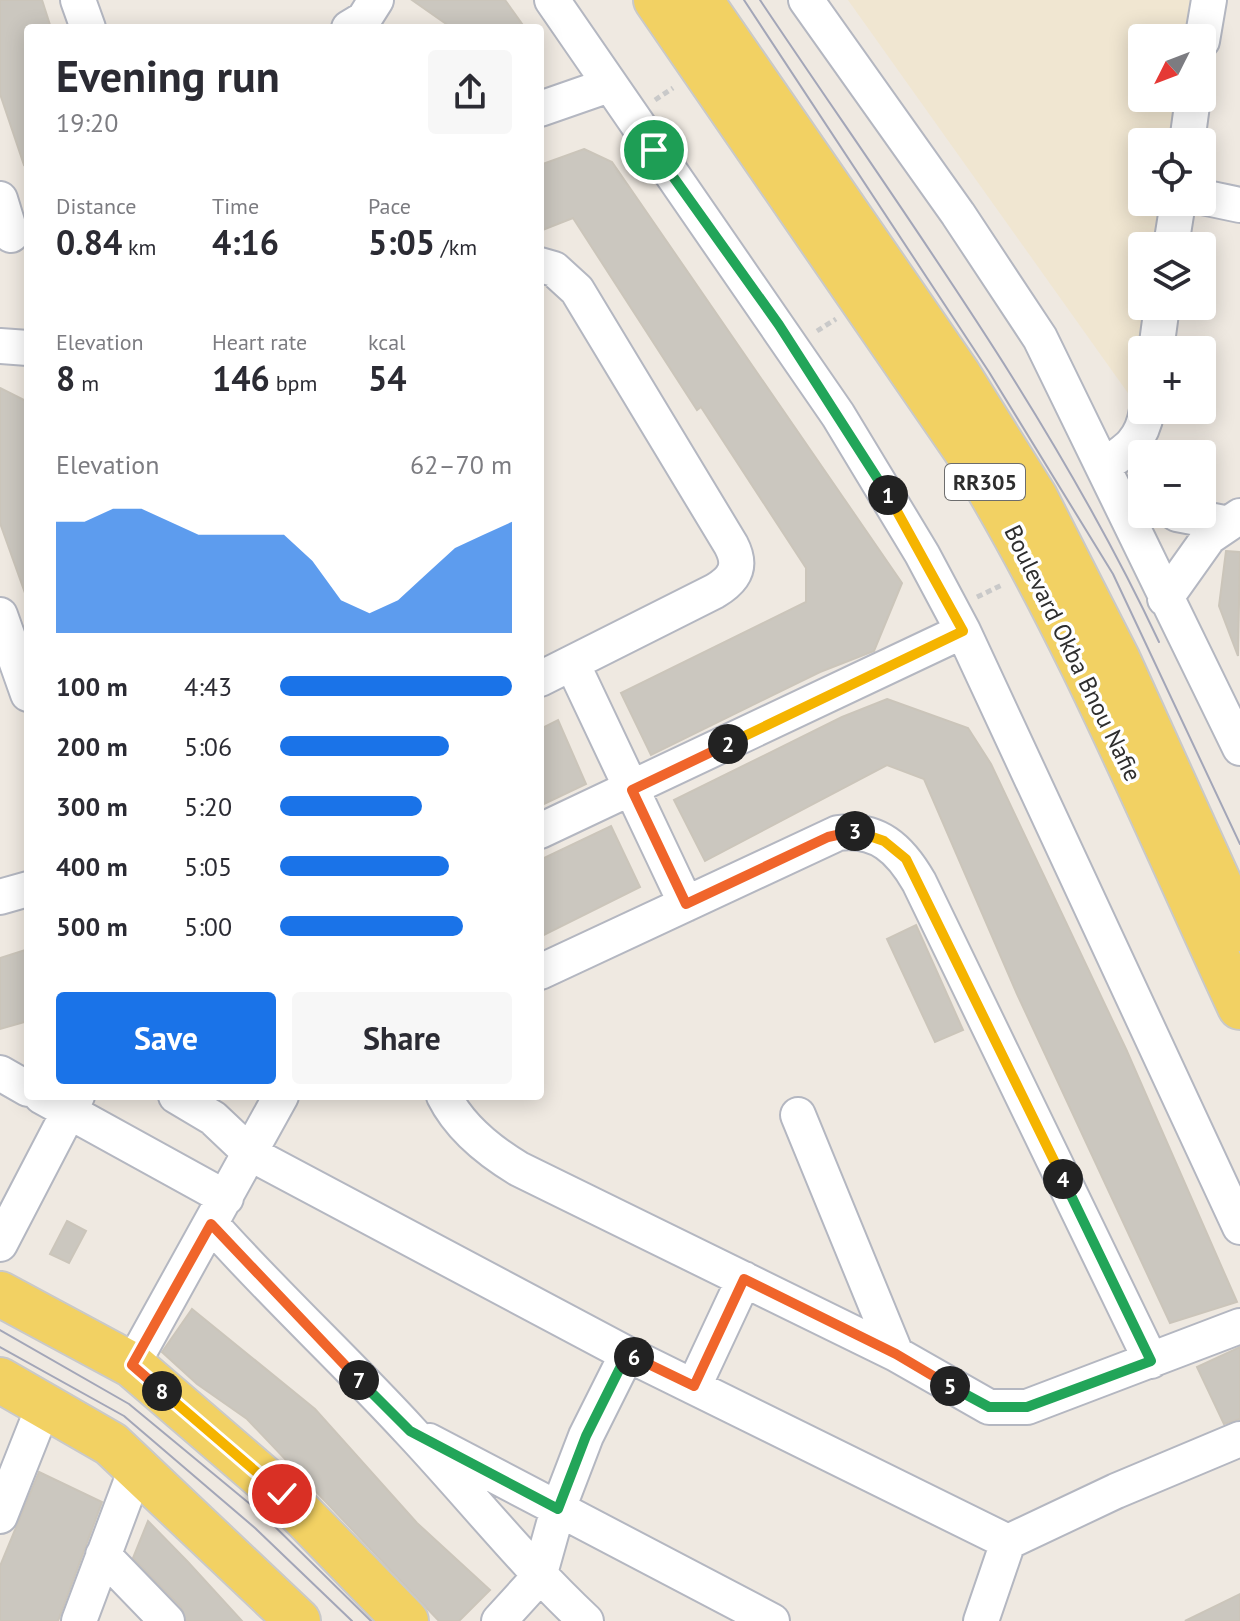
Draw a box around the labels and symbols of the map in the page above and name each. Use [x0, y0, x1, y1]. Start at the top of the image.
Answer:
north arrow [1128, 24, 1216, 112]
pin [620, 116, 688, 184]
road number: RR305 [945, 464, 1025, 500]
pin: 1 [868, 475, 908, 515]
street label: Boulevard Okba Bnou Nafie [997, 520, 1149, 786]
pin: 2 [708, 724, 748, 764]
pin: 3 [835, 811, 875, 851]
pin: 4 [1043, 1159, 1083, 1199]
pin: 6 [614, 1337, 654, 1377]
pin: 7 [339, 1360, 379, 1400]
pin: 5 [930, 1366, 970, 1406]
pin: 8 [142, 1371, 182, 1411]
pin [248, 1460, 316, 1528]

